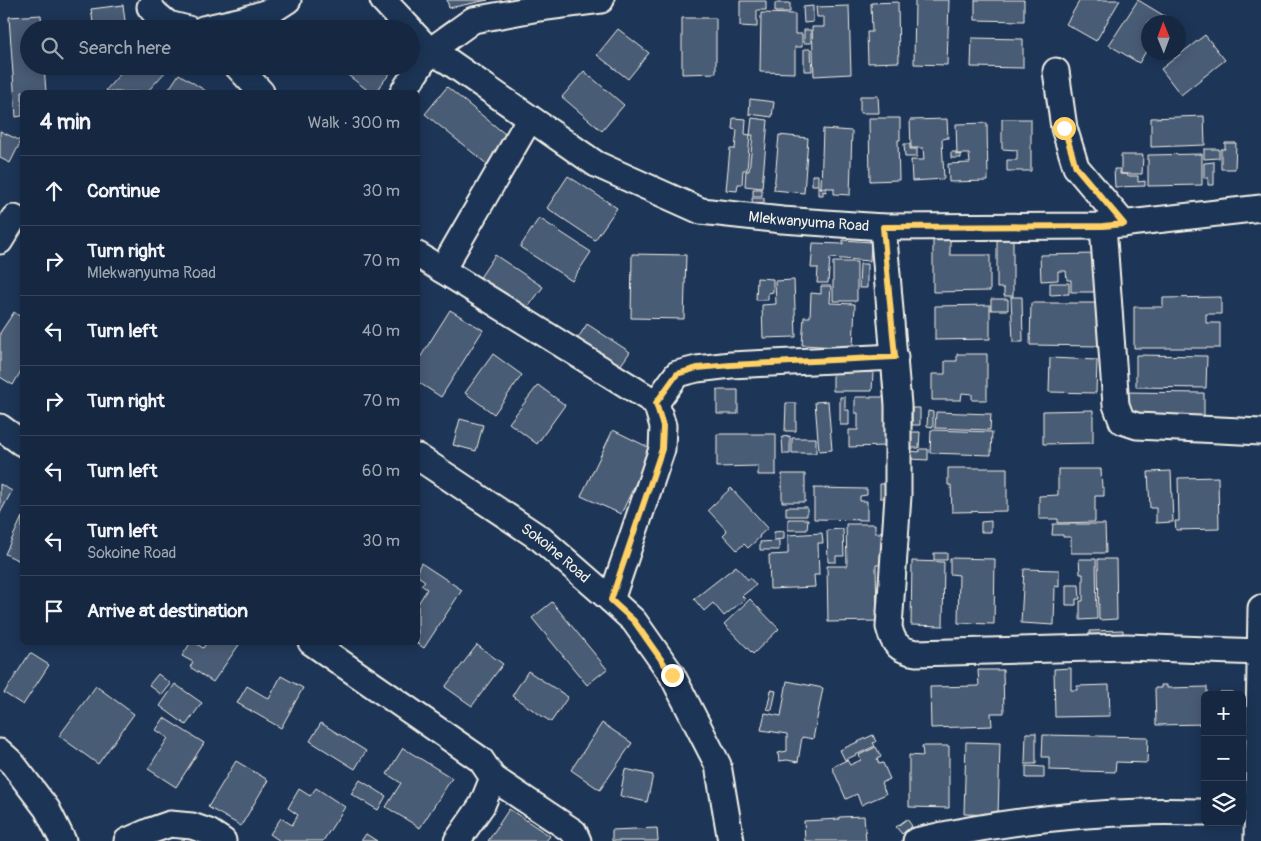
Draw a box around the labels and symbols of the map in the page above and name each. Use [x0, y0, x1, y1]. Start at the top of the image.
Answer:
north arrow [1141, 15, 1186, 60]
route start [1053, 117, 1076, 140]
street label: Mlekwanyuma Road [748, 207, 870, 236]
street label: Sokoine Road [518, 519, 594, 587]
route end [661, 664, 684, 687]

